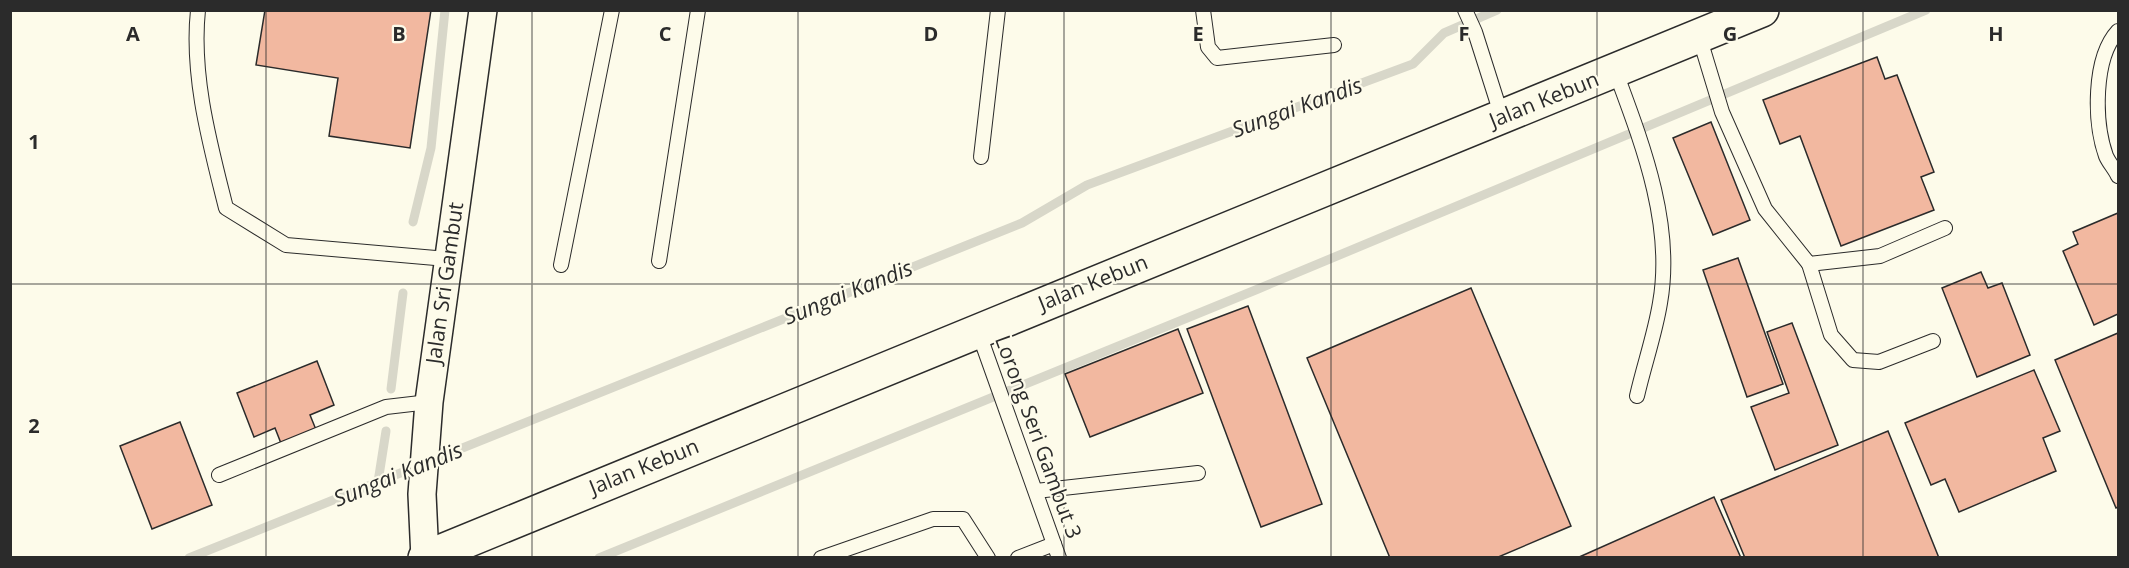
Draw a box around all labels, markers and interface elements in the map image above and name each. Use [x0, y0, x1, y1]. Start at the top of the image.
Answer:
text: A [126, 20, 140, 47]
text: B [392, 20, 406, 47]
text: C [659, 20, 672, 47]
text: D [924, 20, 938, 47]
text: E [1192, 20, 1204, 47]
text: F [1459, 20, 1469, 47]
text: G [1723, 20, 1737, 47]
text: H [1988, 20, 2004, 47]
street label: Jalan Kebun [1483, 64, 1603, 135]
water label: Sungai Kandis [1227, 68, 1367, 144]
text: 1 [28, 128, 40, 155]
street label: Jalan Sri Gambut [419, 200, 469, 368]
street label: Jalan Kebun [1032, 247, 1152, 318]
water label: Sungai Kandis [779, 251, 917, 331]
street label: Lorong Seri Gambut 3 [989, 331, 1089, 542]
text: 2 [28, 412, 40, 439]
street label: Jalan Kebun [583, 431, 703, 502]
water label: Sungai Kandis [329, 433, 467, 513]

